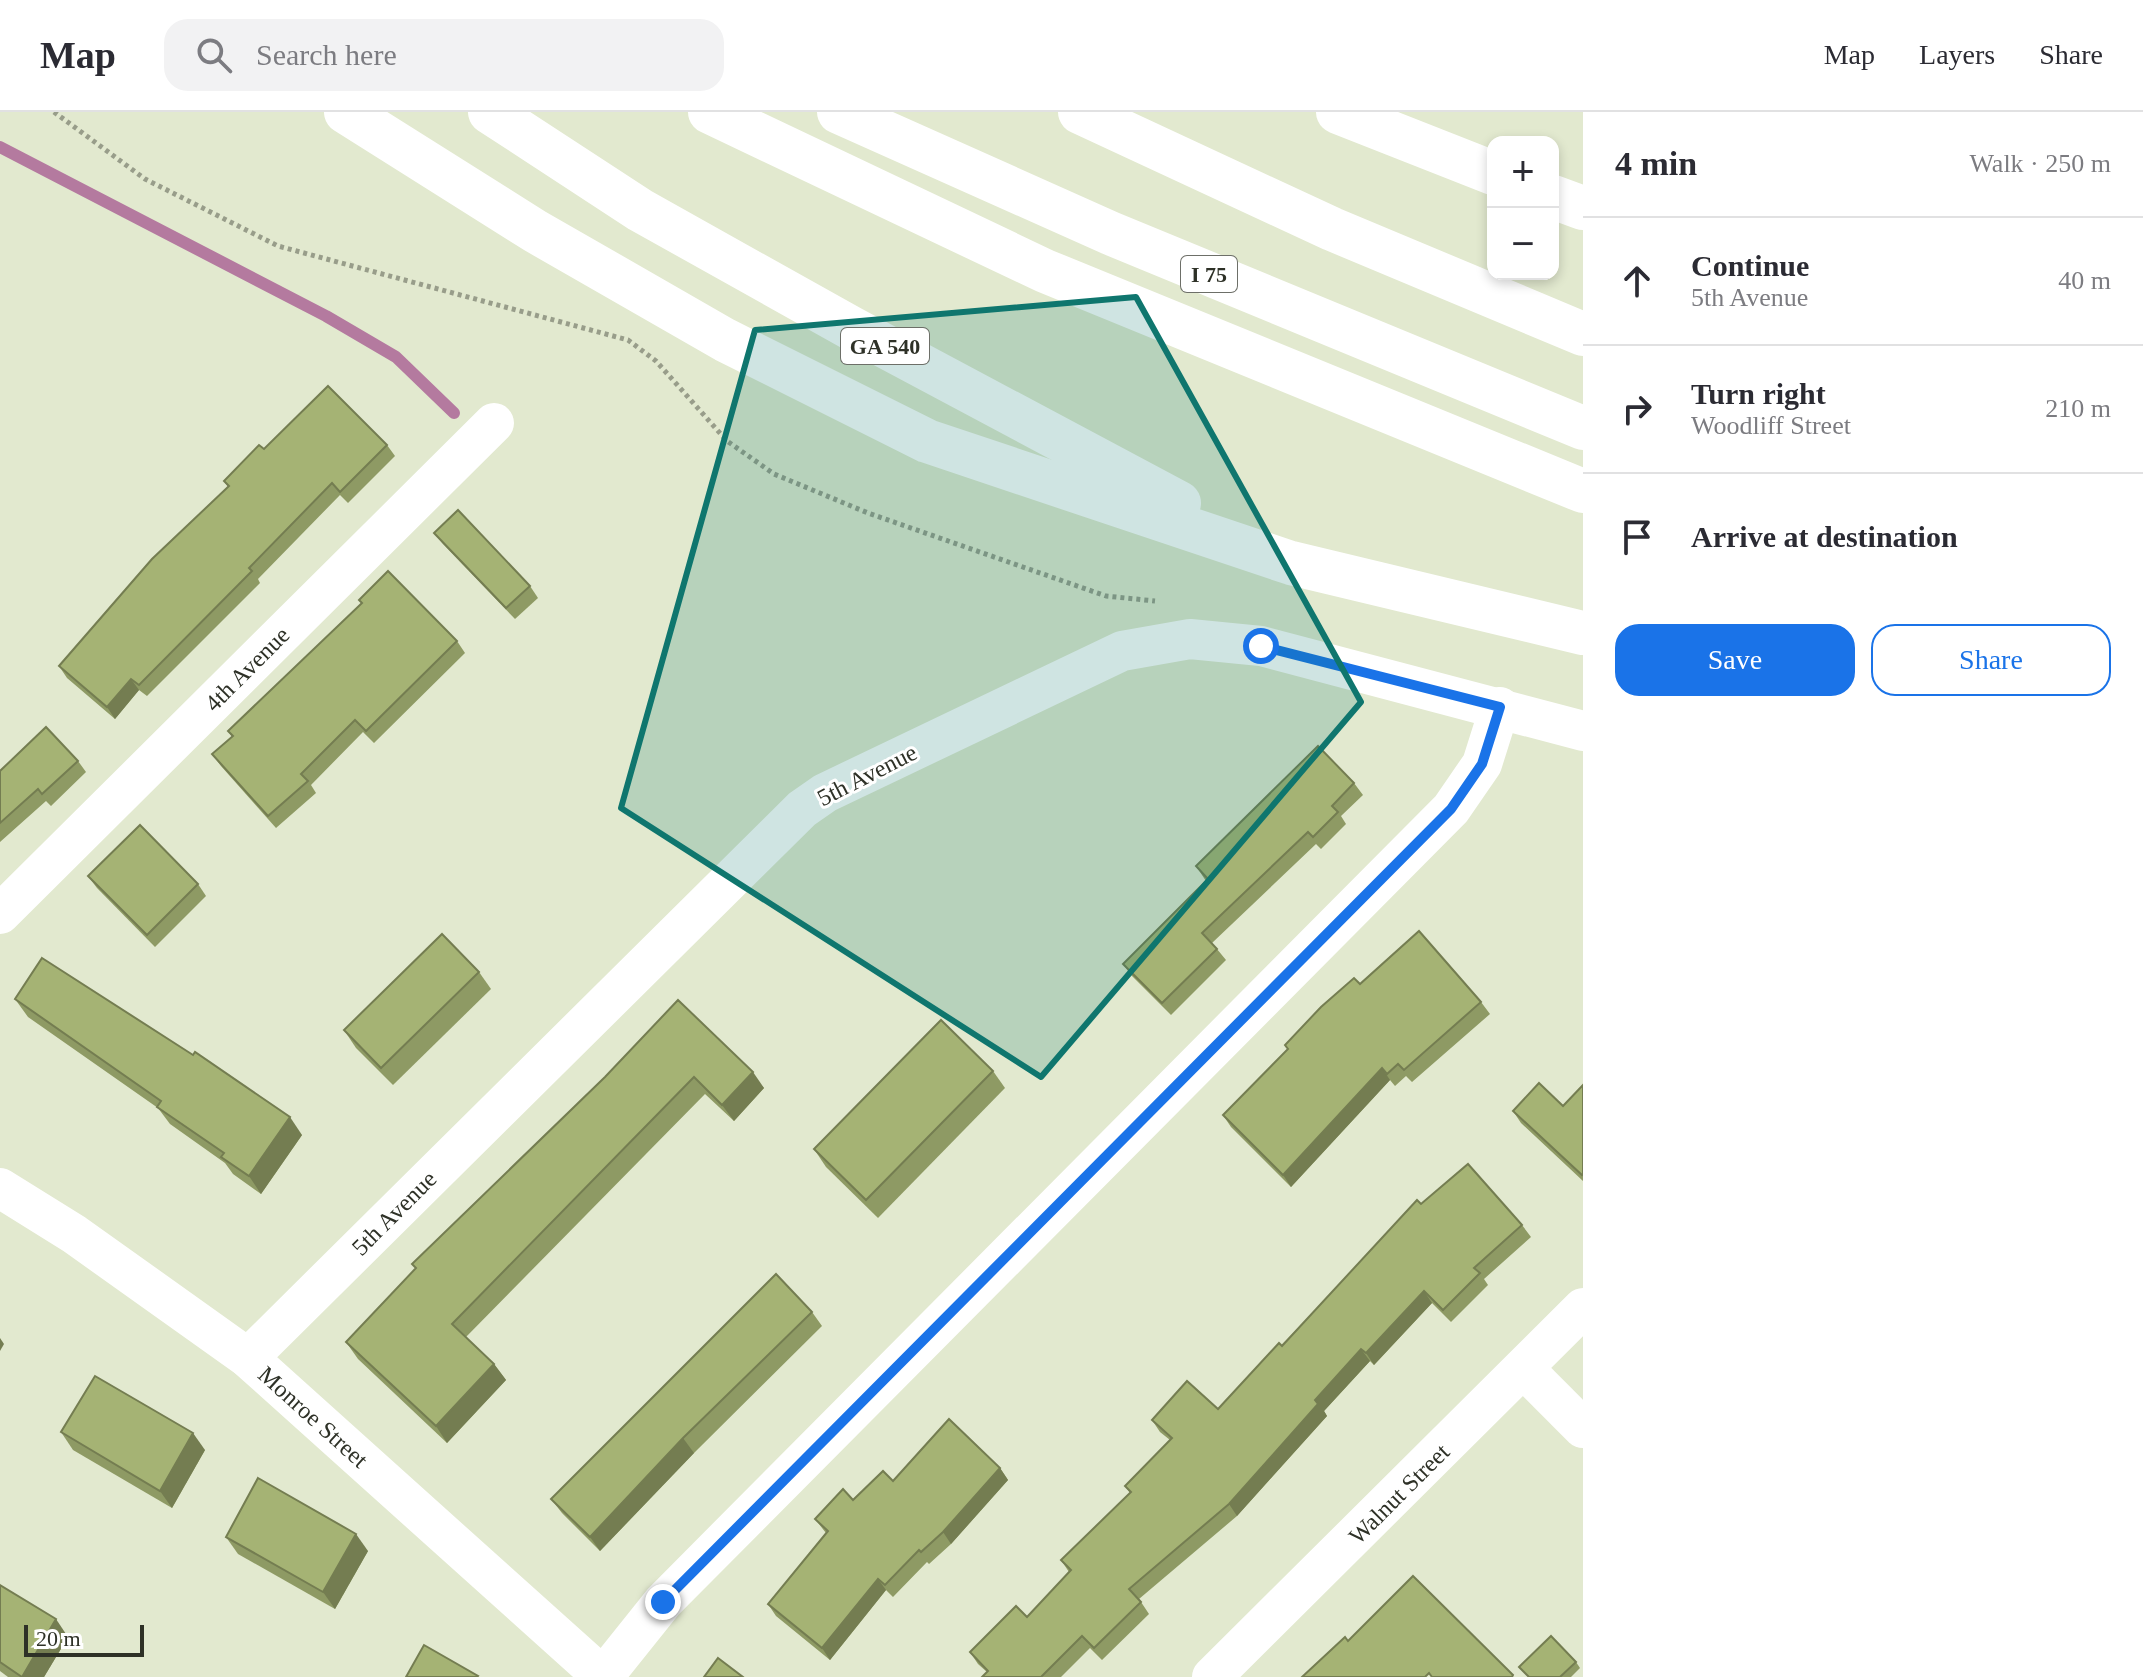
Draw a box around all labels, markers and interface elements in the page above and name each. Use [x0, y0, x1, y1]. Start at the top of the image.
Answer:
search box [164, 19, 724, 91]
icon: search [192, 33, 236, 77]
text: Map [40, 34, 116, 76]
text: Search here [256, 38, 397, 71]
text: Map [1824, 39, 1875, 70]
text: Layers [1919, 39, 1995, 70]
text: Share [2039, 39, 2103, 70]
map controls [1487, 136, 1559, 280]
button: + [1487, 136, 1559, 208]
text: 4 min [1615, 145, 1697, 182]
text: Walk · 250 m [1969, 149, 2111, 178]
button: − [1487, 208, 1559, 280]
text: Continue [1691, 249, 1809, 282]
road number: I 75 [1181, 256, 1237, 292]
icon: ahead [1615, 259, 1659, 303]
text: 40 m [2058, 266, 2111, 295]
text: 5th Avenue [1691, 283, 1808, 312]
road number: GA 540 [841, 328, 929, 364]
text: Turn right [1691, 377, 1826, 410]
icon: right [1615, 387, 1659, 431]
text: 210 m [2045, 394, 2111, 423]
text: Woodliff Street [1691, 411, 1851, 440]
icon: arrive [1615, 515, 1659, 559]
text: Arrive at destination [1691, 520, 1958, 553]
street label: 4th Avenue [200, 622, 294, 716]
button: Save [1615, 624, 1855, 696]
button: Share [1871, 624, 2111, 696]
route start [1243, 628, 1279, 664]
street label: 5th Avenue [813, 739, 921, 811]
street label: 5th Avenue [347, 1166, 441, 1260]
street label: Monroe Street [253, 1361, 373, 1473]
street label: Walnut Street [1344, 1438, 1455, 1549]
route end [645, 1584, 681, 1620]
scale bar [24, 1621, 144, 1657]
text: 20 m [36, 1626, 81, 1651]

